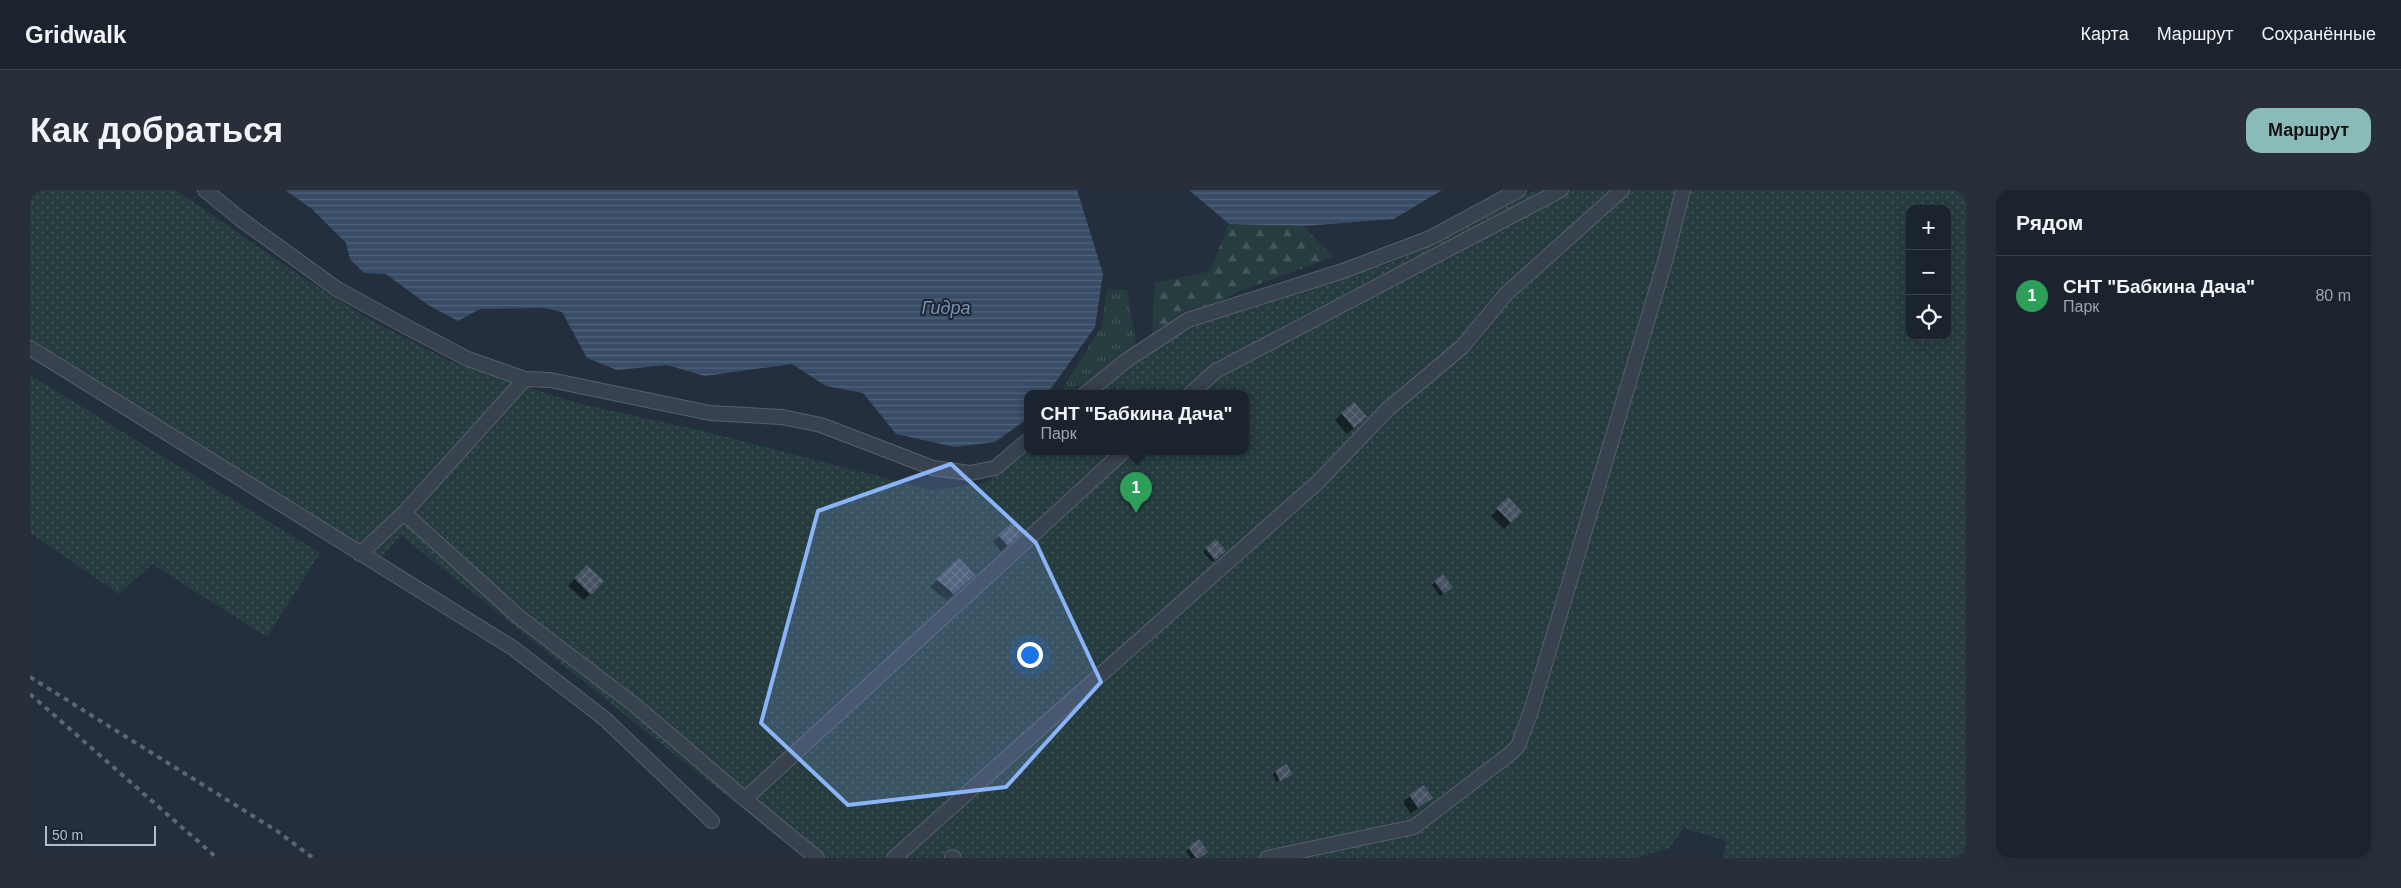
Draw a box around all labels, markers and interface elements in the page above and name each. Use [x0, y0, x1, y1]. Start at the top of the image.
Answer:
text: Gridwalk [25, 21, 126, 48]
text: Карта [2081, 24, 2129, 44]
text: Маршрут [2157, 24, 2233, 44]
text: Сохранённые [2261, 24, 2376, 44]
button: Маршрут [2246, 108, 2371, 153]
text: Как добраться [30, 110, 283, 149]
map controls [1906, 205, 1951, 340]
button: + [1906, 205, 1951, 250]
text: Рядом [2016, 211, 2083, 234]
button: − [1906, 250, 1951, 295]
text: СНТ "Бабкина Дача" [2063, 276, 2255, 297]
text: 1 [2028, 287, 2036, 304]
text: 80 m [2315, 287, 2351, 304]
button: locate [1906, 295, 1951, 340]
water label: Гидра [922, 298, 970, 318]
text: Парк [2063, 298, 2099, 315]
popup [1024, 390, 1249, 455]
text: СНТ "Бабкина Дача" [1040, 403, 1233, 424]
text: Парк [1040, 425, 1077, 442]
pin: 1 [1120, 472, 1152, 513]
your location [1017, 642, 1043, 668]
scale bar [45, 823, 156, 846]
text: 50 m [52, 827, 83, 843]

